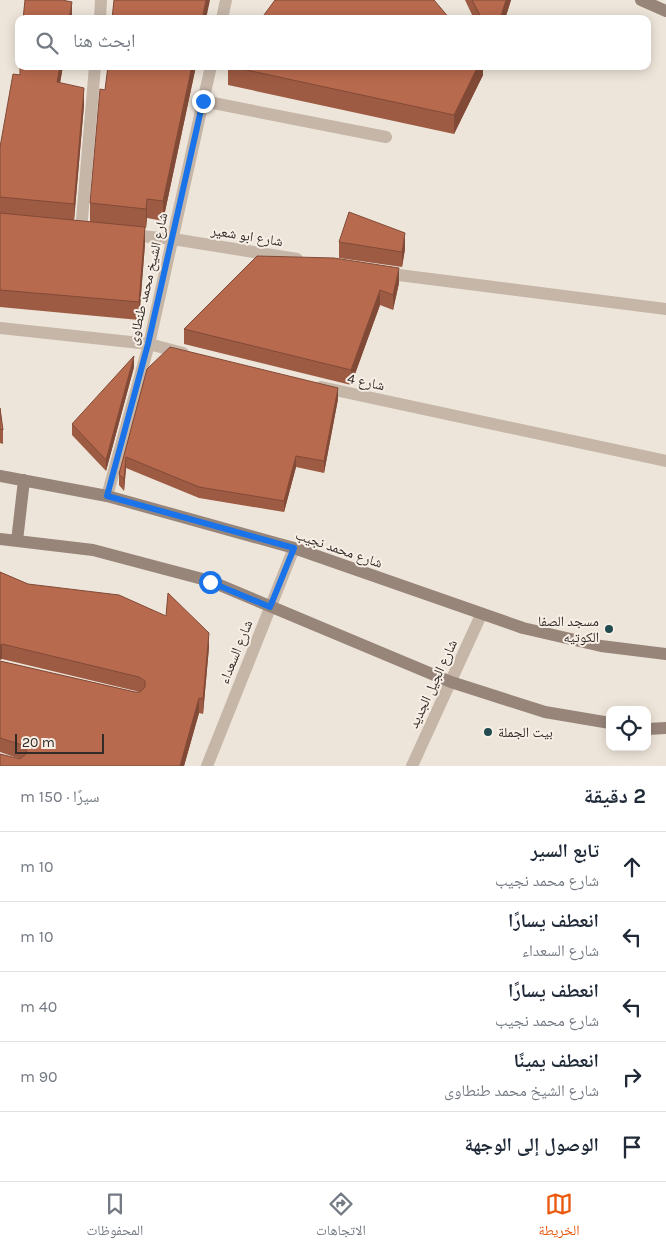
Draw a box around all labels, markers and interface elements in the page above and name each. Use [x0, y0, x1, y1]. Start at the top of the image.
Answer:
search box [15, 15, 651, 70]
icon: search [33, 29, 61, 57]
text: ابحث هنا [73, 30, 135, 52]
route end [192, 90, 215, 113]
street label: شارع الشيخ محمد طنطاوى [124, 211, 173, 347]
street label: شارع ابو شعير [209, 222, 284, 251]
street label: شارع 4 [346, 370, 386, 395]
street label: شارع محمد نجيب [293, 526, 385, 573]
route start [199, 571, 222, 594]
place label: مسجد الصفا الكوتيه [538, 613, 599, 646]
street label: شارع السعداء [215, 618, 257, 687]
marker: مسجد الصفا الكوتيه [603, 623, 615, 635]
street label: شارع الجيل الجديد [405, 637, 462, 731]
map controls [606, 706, 651, 751]
button: locate [606, 706, 651, 751]
place label: بيت الجملة [498, 724, 553, 741]
marker: بيت الجملة [482, 726, 494, 738]
scale bar [15, 731, 104, 754]
text: 20 m [22, 734, 55, 751]
text: 2 دقيقة [584, 784, 646, 808]
text: سيرًا · 150 m [20, 787, 100, 806]
text: تابع السير [531, 840, 599, 862]
icon: ahead [618, 853, 646, 881]
text: 10 m [20, 857, 54, 876]
text: شارع محمد نجيب [495, 871, 599, 890]
text: انعطف يسارًا [508, 910, 599, 932]
icon: left [618, 923, 646, 951]
text: 10 m [20, 927, 54, 946]
text: شارع السعداء [522, 941, 599, 960]
text: انعطف يسارًا [508, 980, 599, 1002]
icon: left [618, 993, 646, 1021]
text: 40 m [20, 997, 57, 1016]
text: شارع محمد نجيب [495, 1011, 599, 1030]
text: انعطف يمينًا [514, 1050, 599, 1072]
icon: right [618, 1063, 646, 1091]
text: 90 m [20, 1067, 58, 1086]
text: شارع الشيخ محمد طنطاوى [444, 1081, 599, 1100]
icon: arrive [618, 1133, 646, 1161]
text: الوصول إلى الوجهة [464, 1134, 599, 1156]
tab: المحفوظات [86, 1190, 143, 1244]
tab: الاتجاهات [316, 1190, 366, 1244]
tab: الخريطة [538, 1190, 580, 1244]

